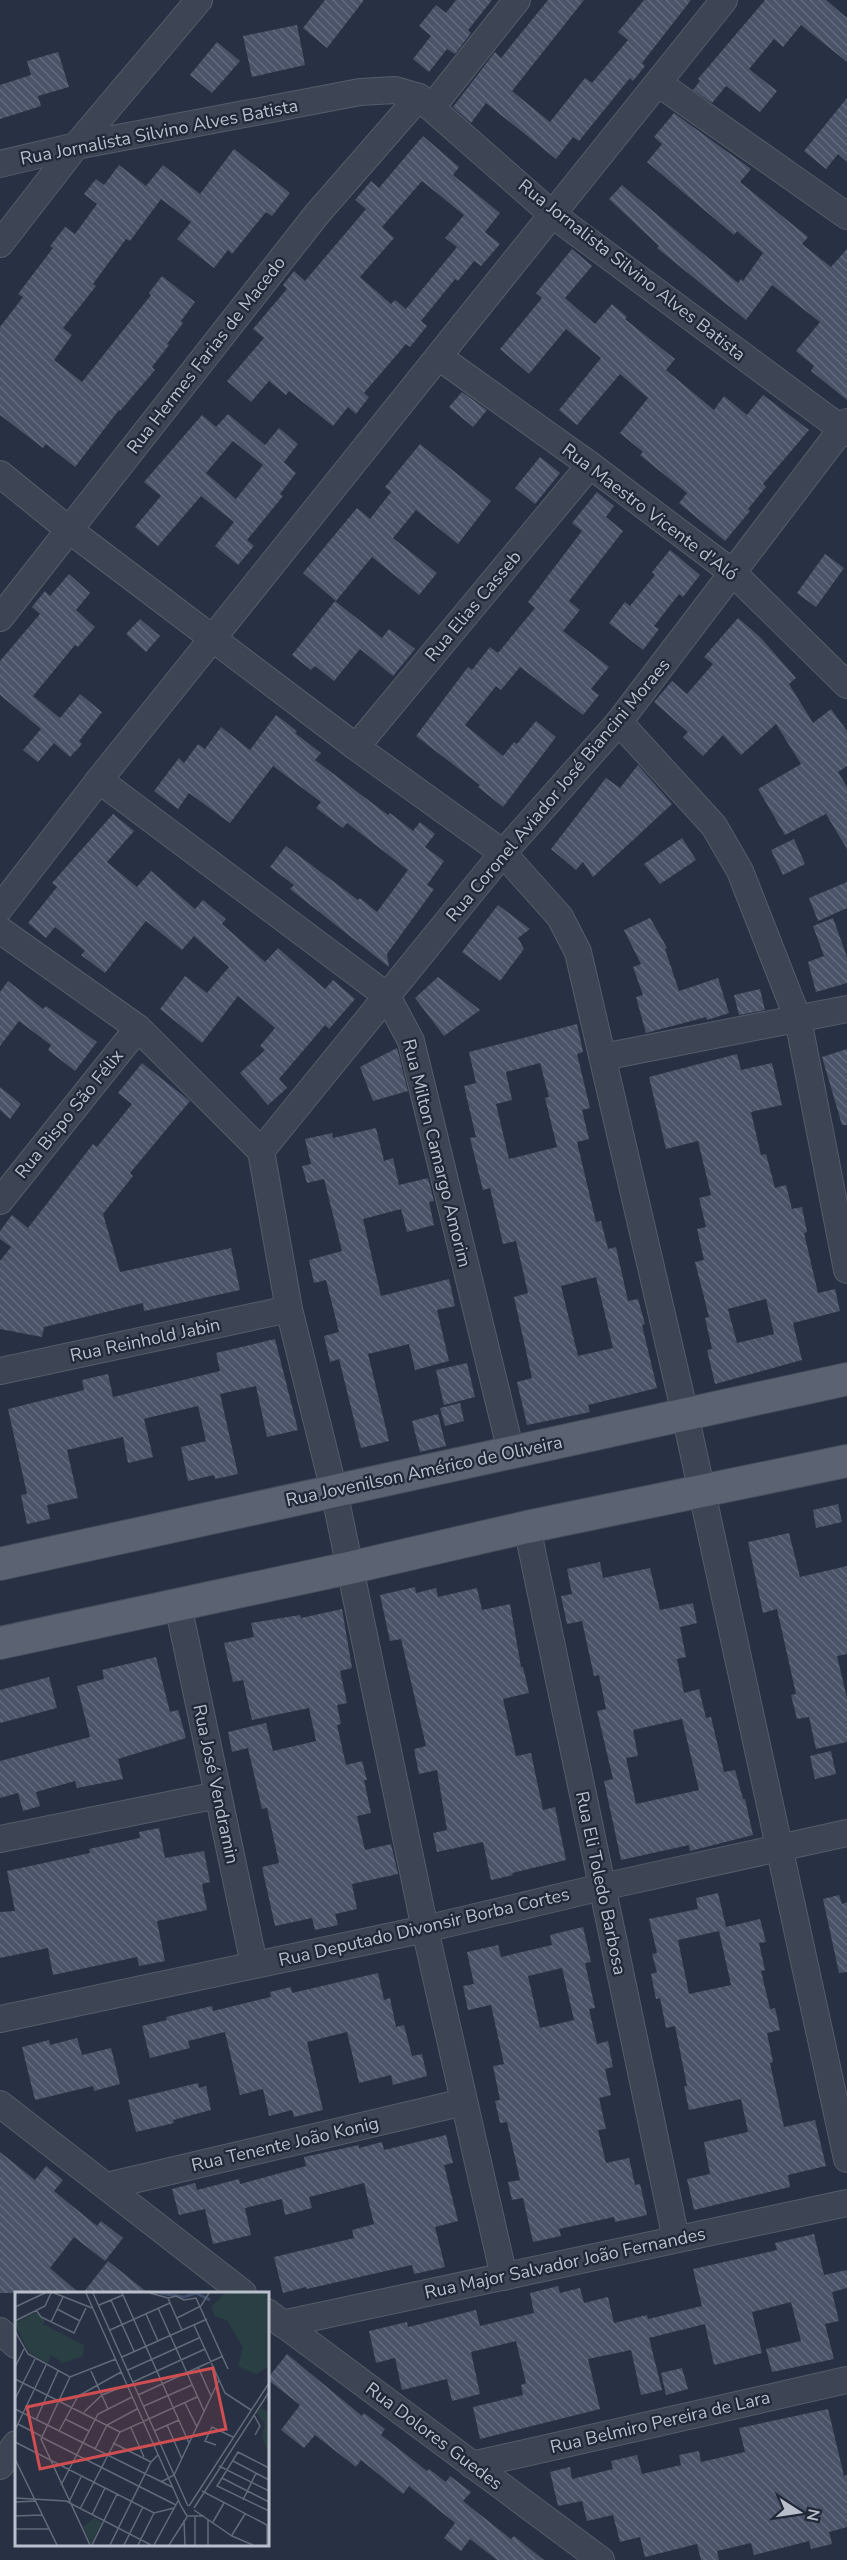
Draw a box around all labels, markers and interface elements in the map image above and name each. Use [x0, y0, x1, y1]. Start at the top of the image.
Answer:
street label: Rua Jornalista Silvino Alves Batista [18, 93, 300, 171]
street label: Rua Jornalista Silvino Alves Batista [513, 174, 751, 366]
street label: Rua Hermes Farias de Macedo [121, 251, 291, 459]
street label: Rua Maestro Vicente d'Aló [557, 438, 743, 586]
street label: Rua Elias Casseb [419, 545, 527, 667]
street label: Rua Coronel Aviador José Biancini Moraes [441, 653, 675, 927]
street label: Rua Milton Camargo Amorim [397, 1036, 477, 1270]
street label: Rua Bispo São Félix [9, 1044, 129, 1184]
street label: Rua Reinhold Jabin [68, 1312, 222, 1368]
street label: Rua Jovenilson Américo de Oliveira [283, 1430, 565, 1512]
street label: Rua José Vendramin [187, 1702, 245, 1866]
street label: Rua Eli Toledo Barbosa [570, 1789, 632, 1977]
street label: Rua Deputado Divonsir Borba Cortes [276, 1882, 572, 1972]
street label: Rua Tenente João Konig [189, 2111, 381, 2177]
street label: Rua Major Salvador João Fernandes [422, 2221, 708, 2305]
inset map [15, 2292, 268, 2545]
street label: Rua Dolores Guedes [361, 2377, 507, 2495]
street label: Rua Belmiro Pereira de Lara [548, 2385, 772, 2459]
north arrow [769, 2482, 829, 2542]
text: N [801, 2507, 825, 2523]

